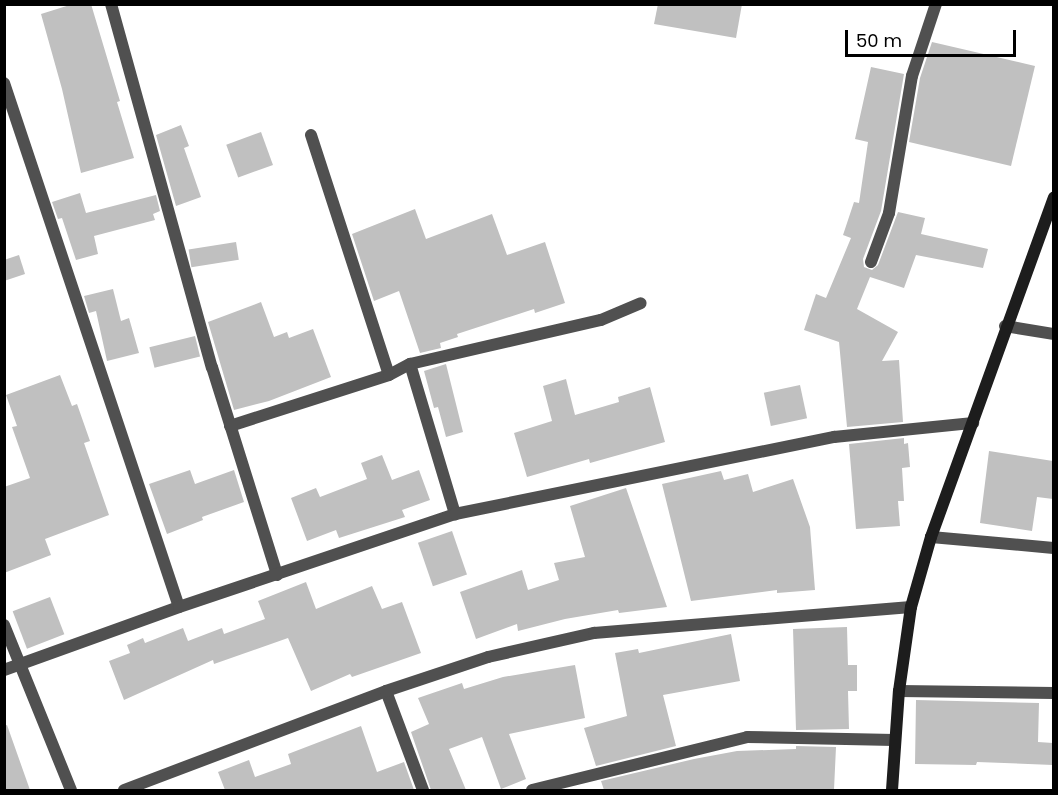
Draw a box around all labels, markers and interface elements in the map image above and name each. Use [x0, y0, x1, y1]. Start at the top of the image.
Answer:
scale bar [848, 18, 1019, 56]
text: 50 m [856, 28, 902, 53]

